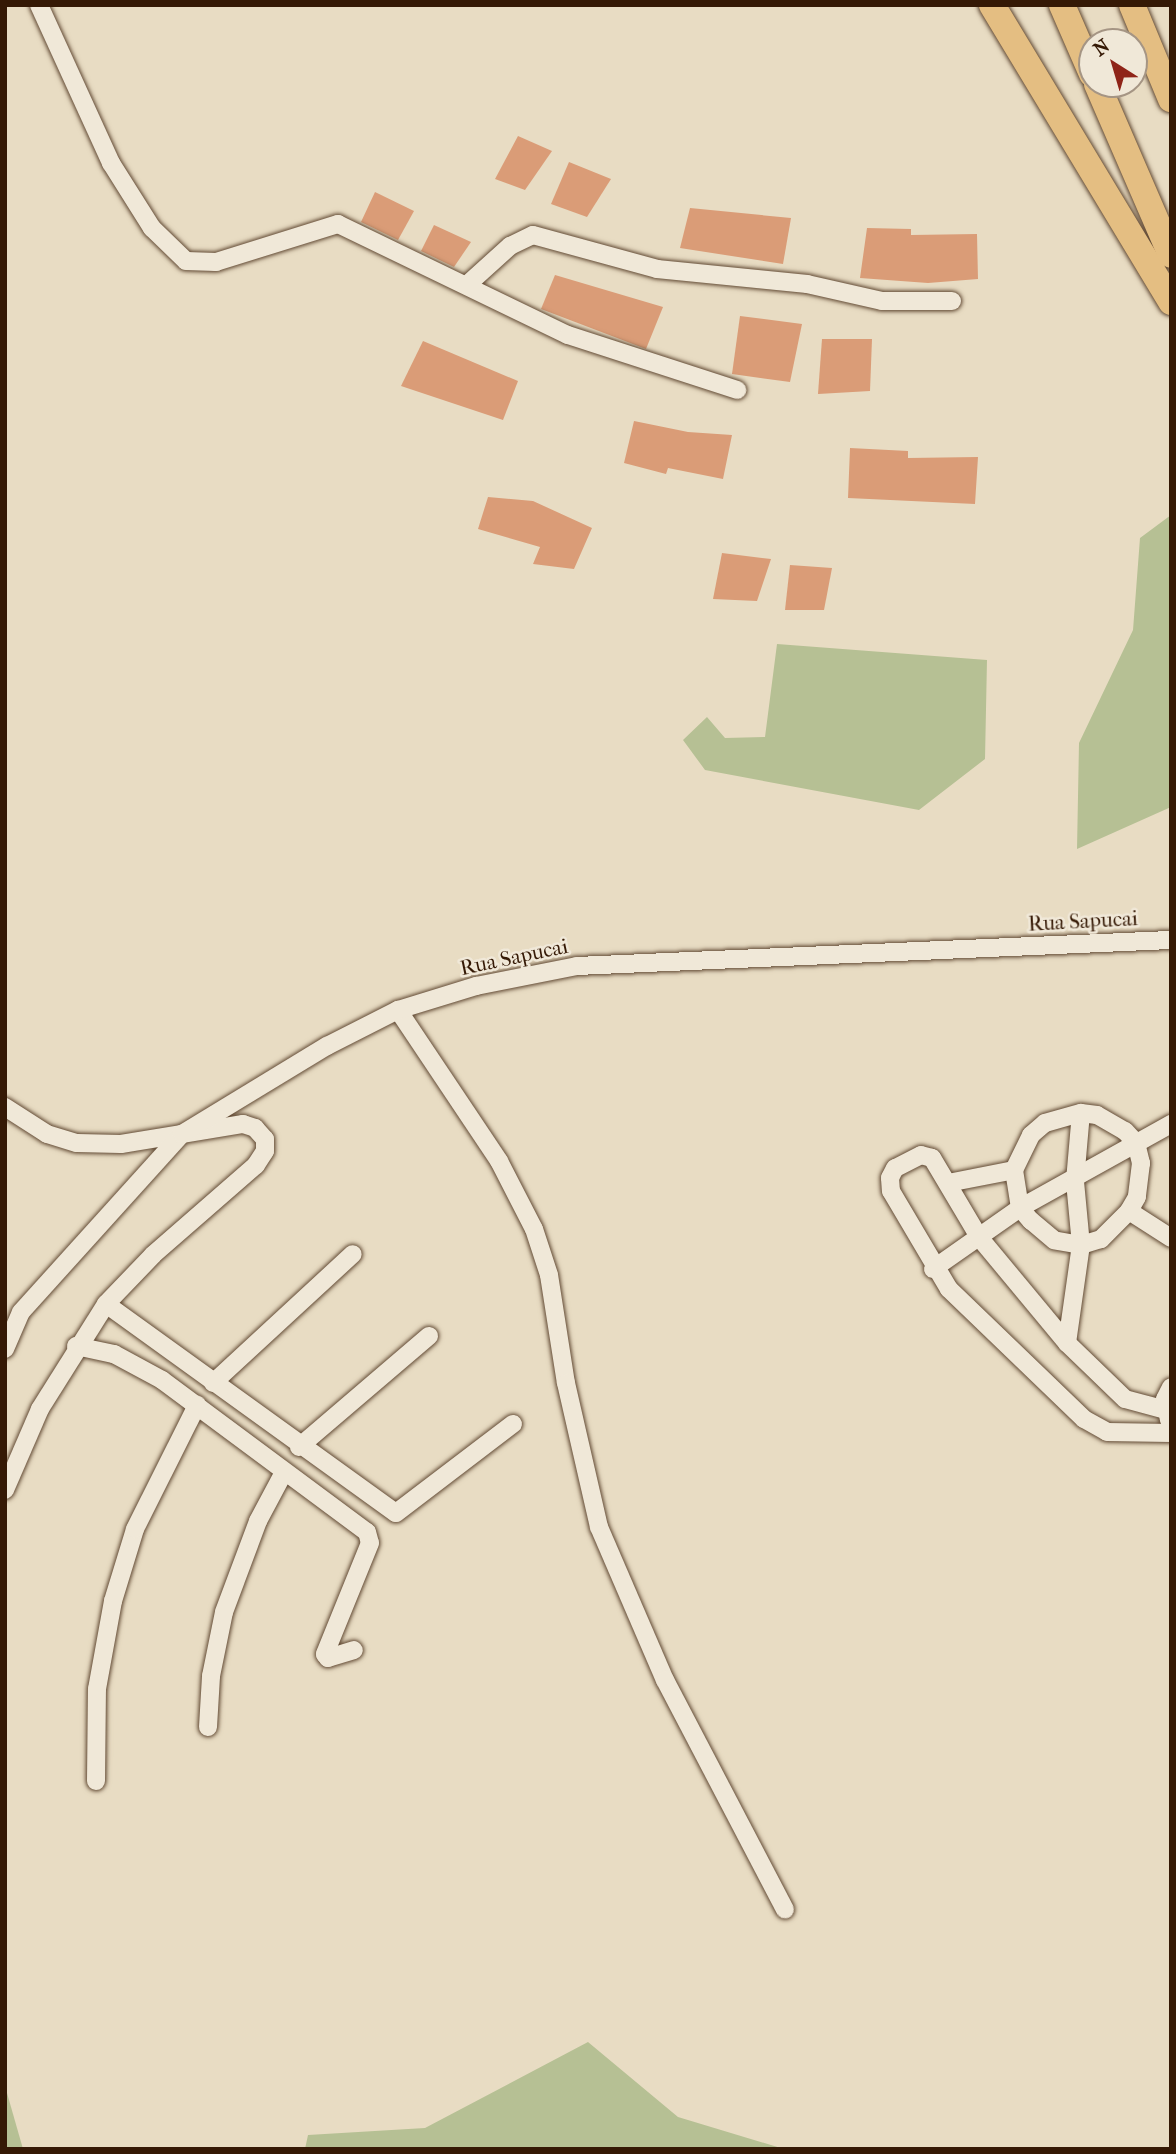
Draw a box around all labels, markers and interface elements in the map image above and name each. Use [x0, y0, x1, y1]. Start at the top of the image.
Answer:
north arrow [1078, 28, 1148, 98]
text: N [1089, 35, 1114, 61]
street label: Rua Sapucai [1028, 906, 1138, 936]
street label: Rua Sapucai [458, 933, 570, 981]

